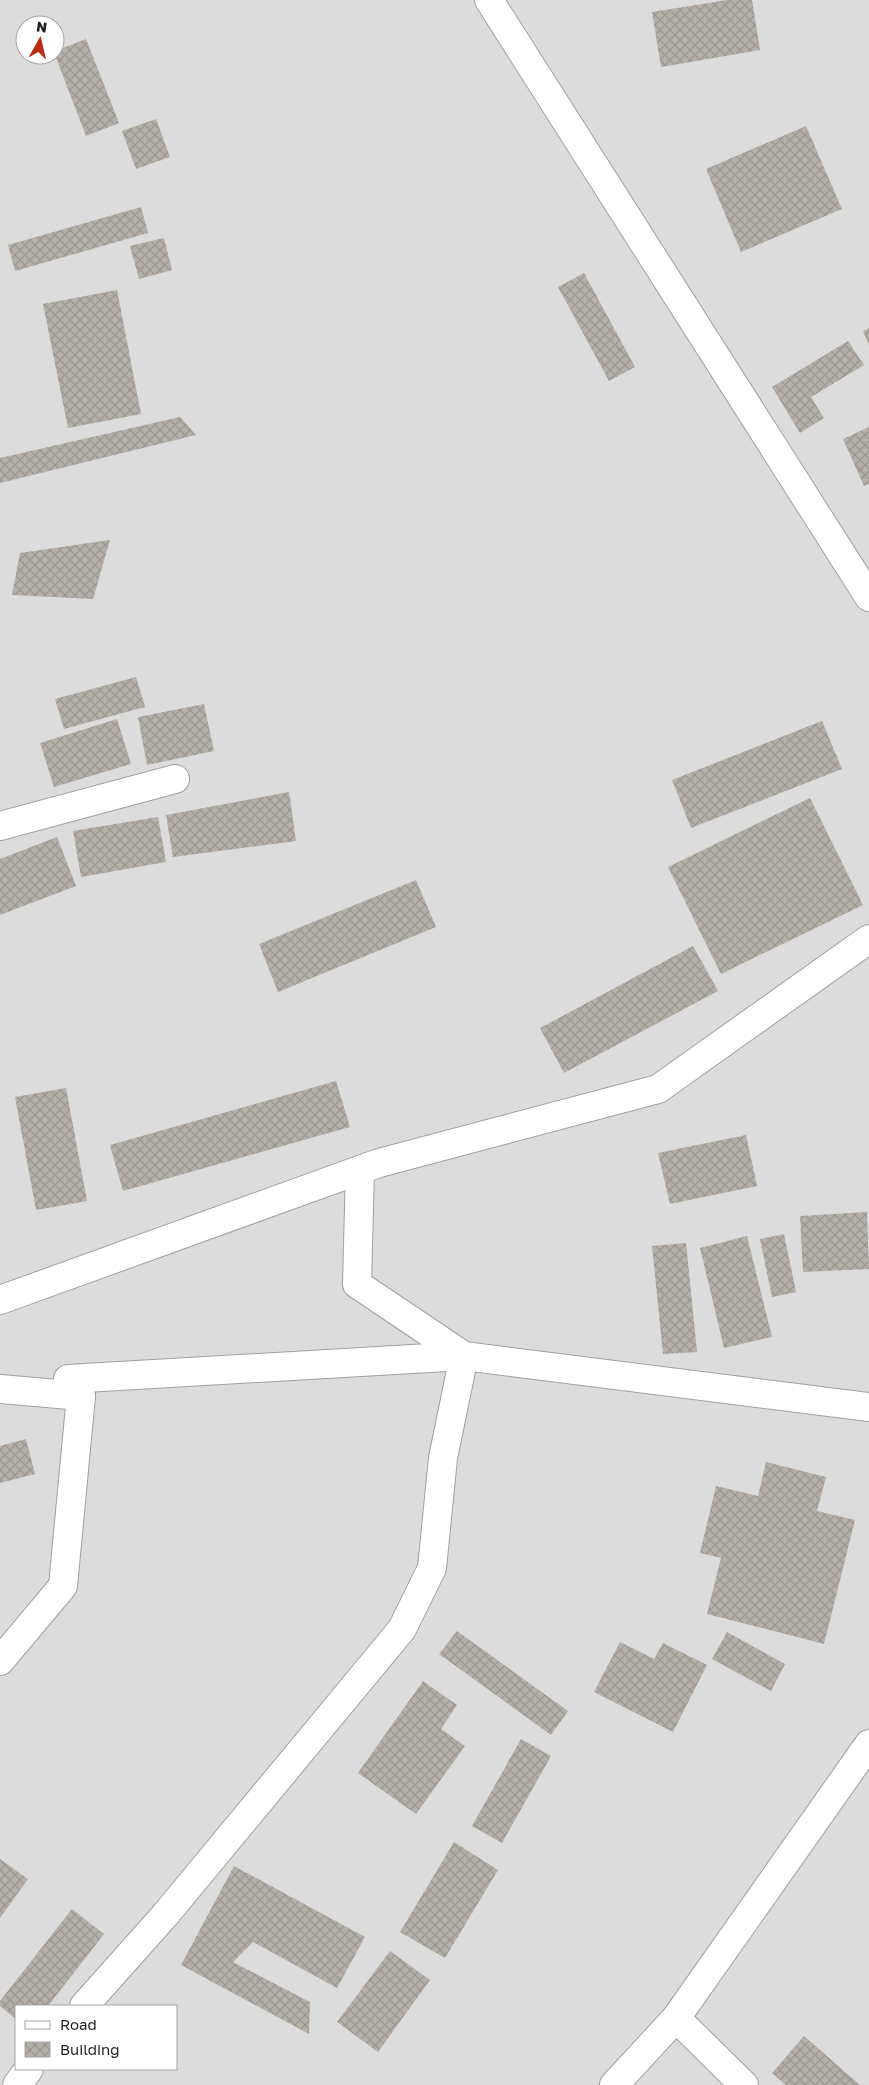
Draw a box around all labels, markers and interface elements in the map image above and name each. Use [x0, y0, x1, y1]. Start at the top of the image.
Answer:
north arrow [15, 15, 65, 65]
text: N [35, 17, 48, 36]
legend [15, 2005, 178, 2070]
text: Road [60, 2015, 97, 2033]
text: Building [60, 2040, 120, 2058]

